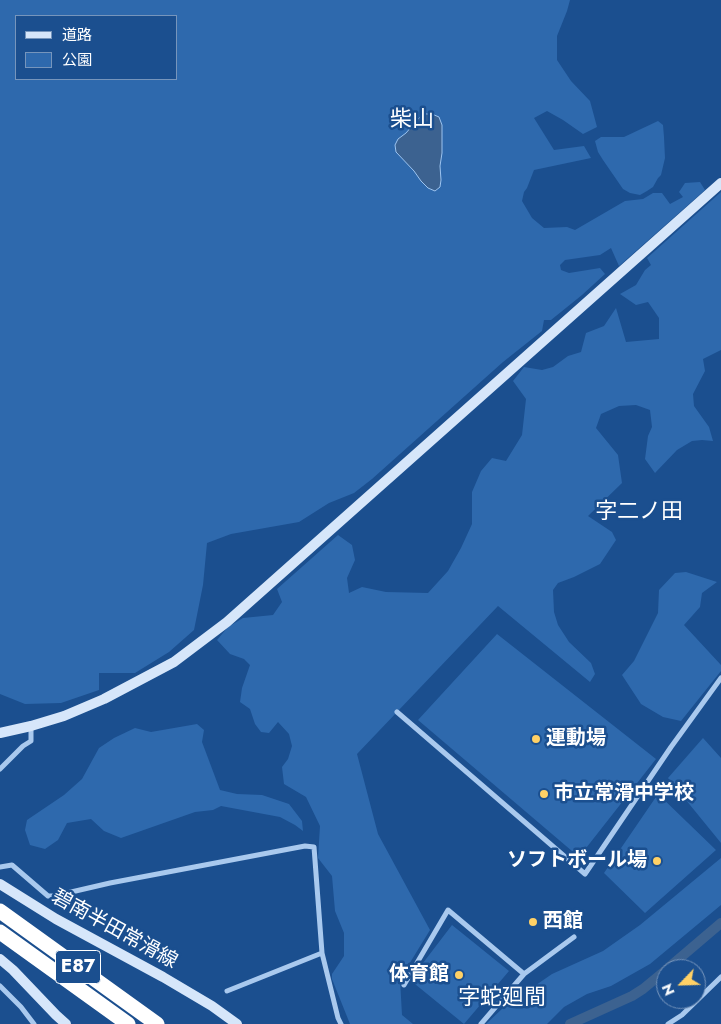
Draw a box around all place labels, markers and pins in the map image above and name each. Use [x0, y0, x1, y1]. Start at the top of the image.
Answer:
place label: 運動場 [546, 727, 606, 751]
marker: 運動場 [530, 733, 542, 745]
place label: 市立常滑中学校 [554, 782, 694, 806]
marker: 市立常滑中学校 [538, 788, 550, 800]
place label: ソフトボール場 [507, 849, 647, 873]
marker: ソフトボール場 [651, 855, 663, 867]
place label: 西館 [543, 910, 583, 934]
marker: 西館 [527, 916, 539, 928]
place label: 体育館 [389, 963, 449, 987]
marker: 体育館 [453, 969, 465, 981]

